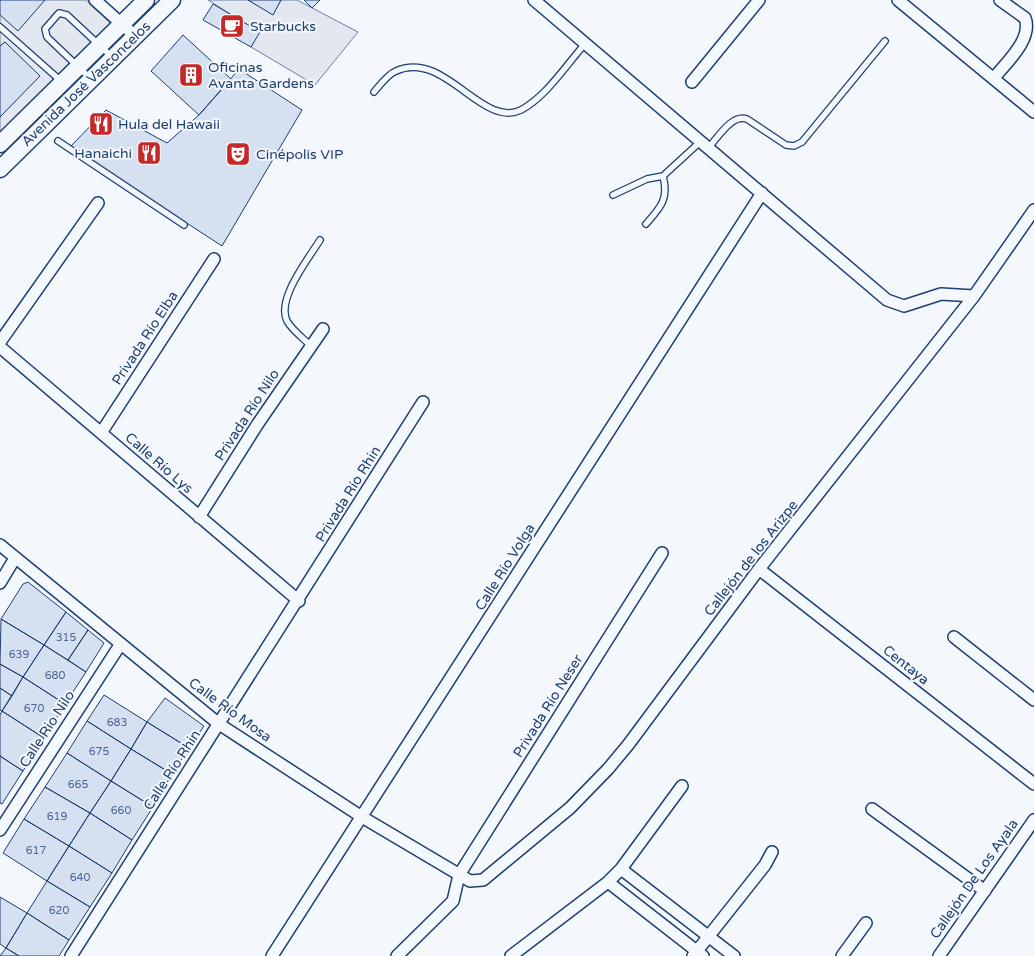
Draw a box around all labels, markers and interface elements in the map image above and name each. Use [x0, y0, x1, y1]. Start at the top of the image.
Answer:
cafe icon: Starbucks [219, 13, 245, 39]
street label: Avenida José Vasconcelos [18, 18, 154, 150]
place label: Starbucks [250, 18, 316, 35]
place label: Oficinas Avanta Gardens [208, 59, 314, 92]
building icon: Oficinas Avanta Gardens [178, 62, 204, 88]
restaurant icon: Hula del Hawaii [88, 111, 114, 137]
place label: Hula del Hawaii [118, 116, 220, 133]
restaurant icon: Hanaichi [136, 140, 162, 166]
theatre icon: Cinépolis VIP [225, 141, 251, 167]
place label: Hanaichi [74, 145, 132, 162]
place label: Cinépolis VIP [256, 146, 343, 163]
street label: Privada Río Elba [108, 288, 182, 388]
street label: Privada Río Nilo [211, 366, 283, 464]
street label: Calle Río Lys [122, 429, 196, 497]
street label: Privada Río Rhin [312, 443, 384, 545]
street label: Callejón de los Arizpe [700, 497, 802, 619]
street label: Calle Río Volga [471, 520, 539, 614]
house number: 315 [56, 631, 76, 644]
street label: Centaya [879, 642, 933, 688]
house number: 639 [9, 648, 29, 661]
street label: Privada Río Neser [509, 651, 587, 761]
house number: 680 [45, 669, 65, 682]
street label: Calle Río Mosa [185, 674, 275, 746]
street label: Calle Rio Nilo [16, 687, 78, 771]
house number: 670 [24, 702, 44, 715]
house number: 683 [107, 716, 127, 729]
street label: Calle Río Rhin [140, 727, 204, 813]
house number: 675 [89, 745, 109, 758]
house number: 665 [68, 778, 88, 791]
house number: 660 [111, 804, 131, 817]
house number: 619 [47, 810, 67, 823]
street label: Callejón De Los Ayala [926, 816, 1022, 942]
house number: 617 [26, 844, 46, 857]
house number: 640 [70, 871, 90, 884]
house number: 620 [49, 904, 69, 917]

